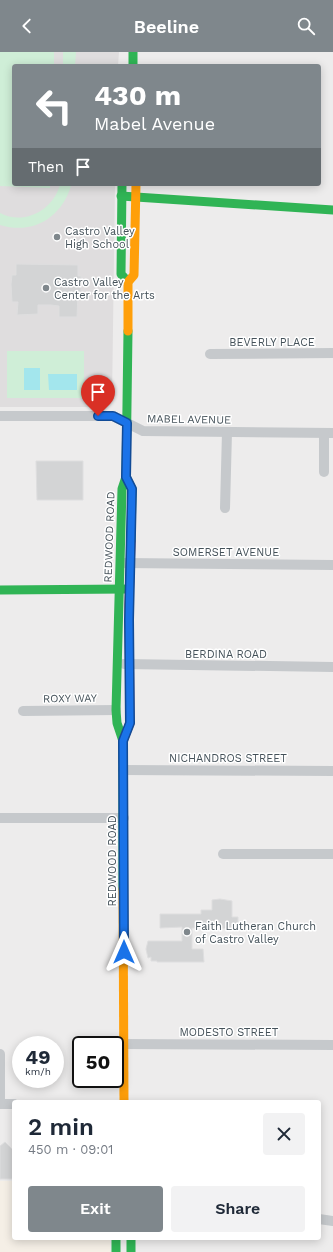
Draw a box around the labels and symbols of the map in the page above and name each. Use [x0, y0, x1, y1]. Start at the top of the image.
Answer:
place label: Castro Valley High School [65, 225, 135, 251]
marker: Castro Valley High School [52, 232, 62, 242]
place label: Castro Valley Center for the Arts [54, 276, 155, 302]
marker: Castro Valley Center for the Arts [41, 283, 51, 293]
street label: BEVERLY PLACE [229, 336, 315, 349]
pin [81, 375, 115, 416]
street label: MABEL AVENUE [147, 412, 231, 427]
street label: REDWOOD ROAD [101, 491, 118, 583]
street label: SOMERSET AVENUE [173, 546, 279, 559]
street label: BERDINA ROAD [185, 648, 267, 661]
street label: ROXY WAY [43, 692, 98, 705]
street label: NICHANDROS STREET [169, 752, 287, 765]
street label: REDWOOD ROAD [106, 815, 119, 907]
place label: Faith Lutheran Church of Castro Valley [195, 920, 316, 946]
marker: Faith Lutheran Church of Castro Valley [182, 927, 192, 937]
position arrow [103, 931, 145, 973]
street label: MODESTO STREET [179, 1026, 279, 1039]
speed limit sign: 50 [72, 1036, 124, 1088]

